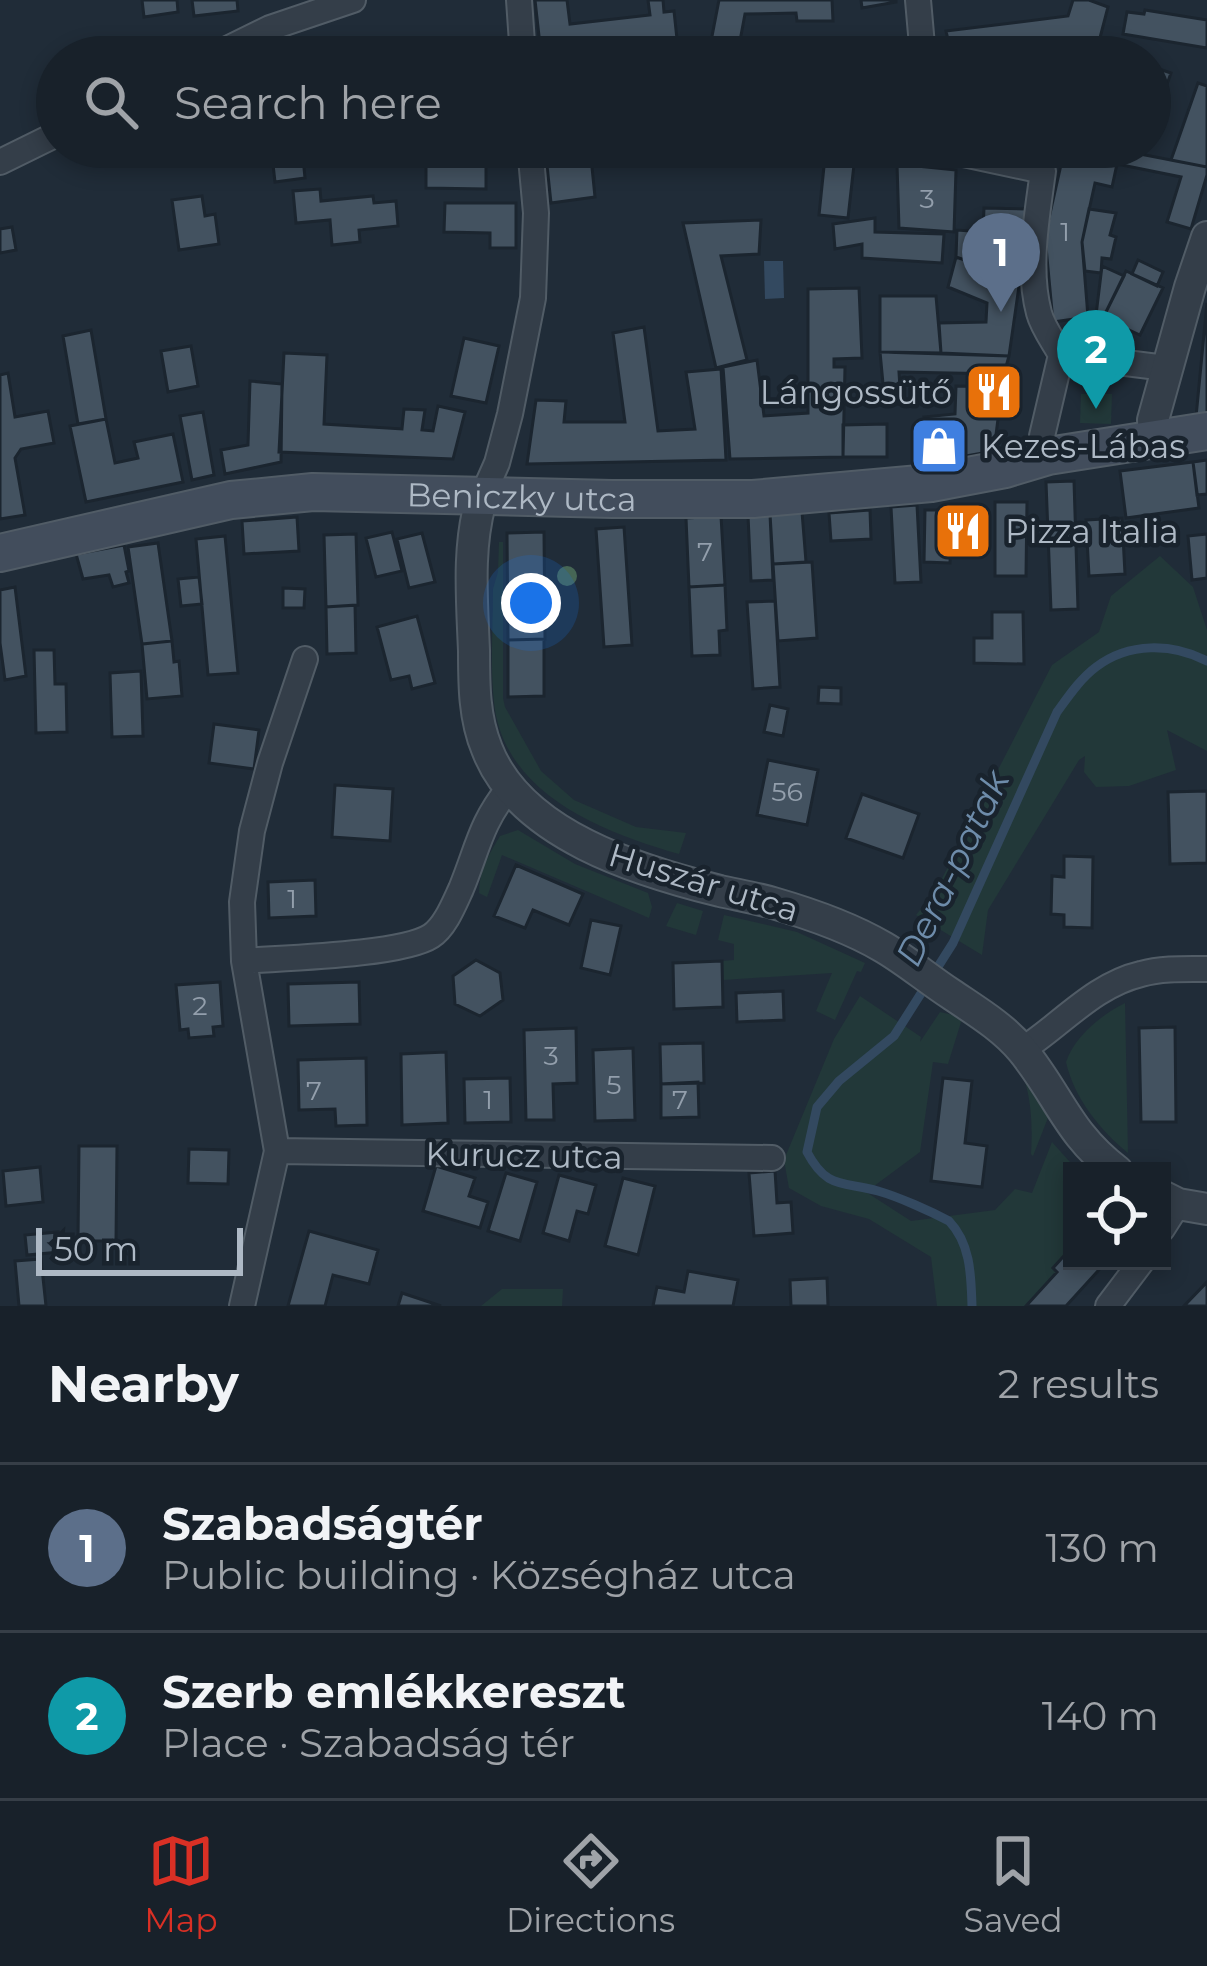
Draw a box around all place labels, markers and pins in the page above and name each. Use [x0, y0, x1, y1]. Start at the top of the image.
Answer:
pin: 1 [962, 213, 1040, 312]
pin: 2 [1057, 310, 1135, 409]
restaurant icon: Lángossütő [963, 361, 1025, 423]
place label: Lángossütő [760, 372, 952, 412]
shop icon: Kezes-Lábas [908, 415, 970, 477]
place label: Kezes-Lábas [981, 426, 1185, 466]
restaurant icon: Pizza Italia [932, 500, 994, 562]
place label: Pizza Italia [1005, 511, 1179, 551]

